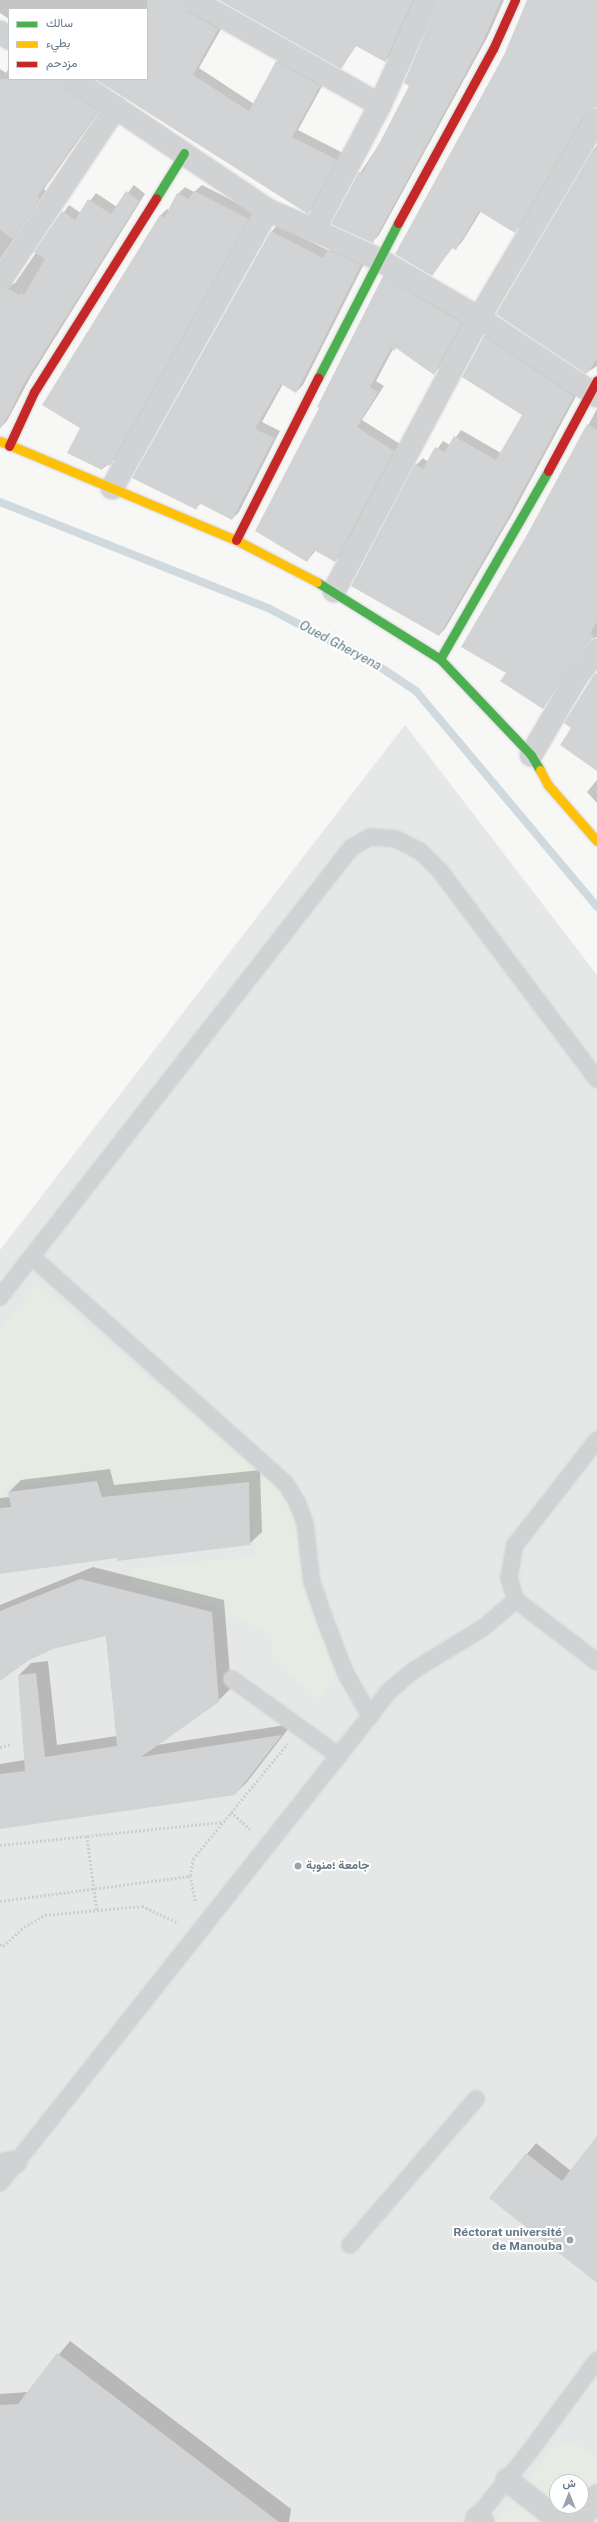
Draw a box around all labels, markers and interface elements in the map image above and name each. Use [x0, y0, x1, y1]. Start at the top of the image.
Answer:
legend [8, 8, 148, 80]
text: سالك [46, 16, 73, 30]
text: بطيء [46, 36, 70, 50]
text: مزدحم [46, 56, 77, 70]
water label: Oued Gheryena [296, 618, 384, 674]
place label: جامعة ؛منوبة [306, 1859, 370, 1873]
marker: جامعة ؛منوبة [293, 1861, 303, 1871]
place label: Réctorat université de Manouba [453, 2226, 562, 2254]
marker: Réctorat université de Manouba [565, 2235, 575, 2245]
north arrow [549, 2474, 589, 2514]
text: ش [562, 2477, 576, 2489]

